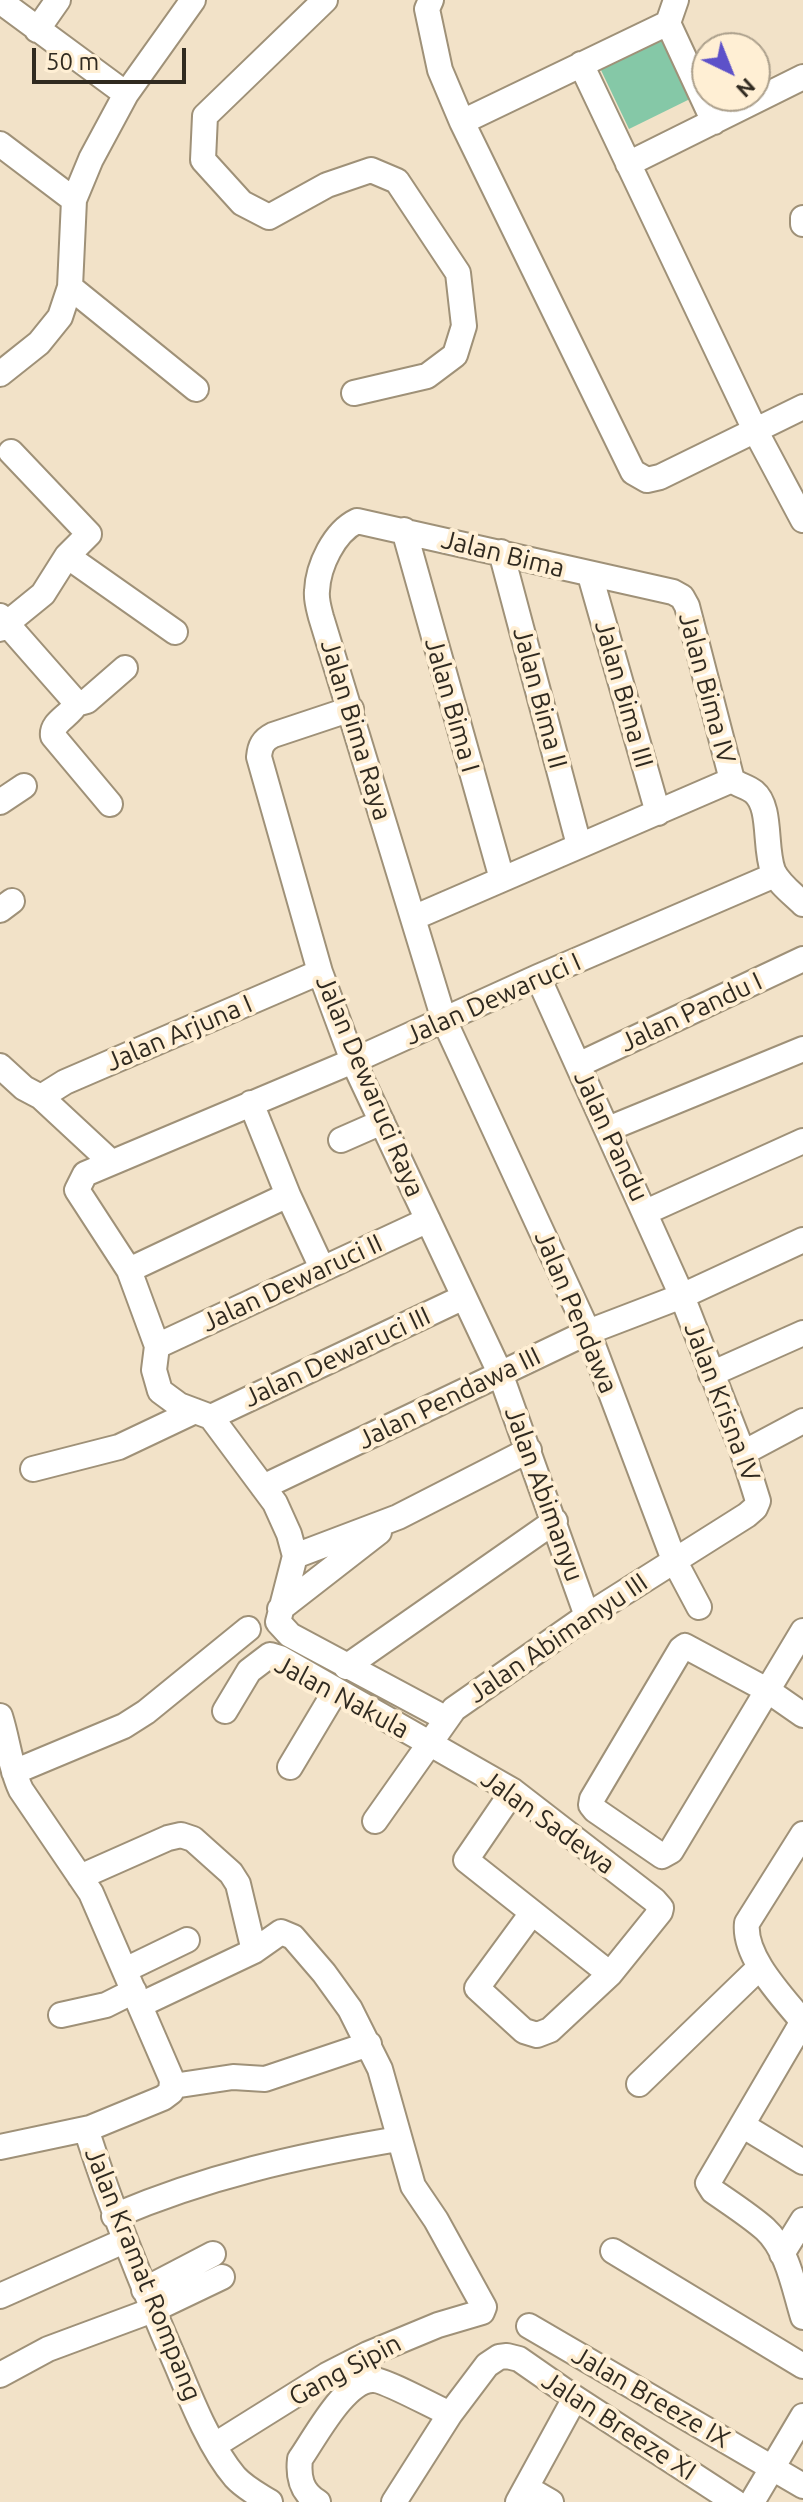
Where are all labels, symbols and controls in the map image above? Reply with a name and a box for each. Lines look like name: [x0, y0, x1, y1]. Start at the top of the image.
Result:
scale bar: [36, 32, 190, 82]
north arrow: [691, 32, 771, 112]
text: 50 m: [46, 48, 99, 75]
text: N: [732, 74, 761, 103]
street label: Jalan Bima: [438, 524, 568, 584]
street label: Jalan Bima IV: [672, 609, 742, 767]
street label: Jalan Bima III: [588, 617, 660, 771]
street label: Jalan Bima II: [506, 624, 574, 772]
street label: Jalan Bima I: [418, 634, 486, 776]
street label: Jalan Bima Raya: [314, 636, 398, 824]
street label: Jalan Dewaruci I: [400, 946, 586, 1052]
street label: Jalan Pandu I: [615, 965, 767, 1059]
street label: Jalan Dewaruci Raya: [309, 970, 431, 1202]
street label: Jalan Arjuna I: [101, 988, 257, 1078]
street label: Jalan Pandu: [567, 1066, 655, 1206]
street label: Jalan Pendawa: [528, 1226, 624, 1398]
street label: Jalan Dewaruci II: [197, 1227, 387, 1339]
street label: Jalan Dewaruci III: [239, 1300, 435, 1414]
street label: Jalan Krisna IV: [677, 1318, 767, 1486]
street label: Jalan Pendawa III: [353, 1340, 545, 1456]
street label: Jalan Abimanyu: [498, 1402, 590, 1586]
street label: Jalan Abimanyu III: [462, 1567, 654, 1709]
street label: Jalan Nakula: [270, 1649, 414, 1745]
street label: Jalan Sadewa: [475, 1763, 621, 1881]
street label: Jalan Kramat Rompang: [78, 2143, 208, 2405]
street label: Gang Sipin: [284, 2327, 406, 2413]
street label: Jalan Breeze IX: [567, 2339, 735, 2455]
street label: Jalan Breeze XI: [536, 2365, 702, 2487]

